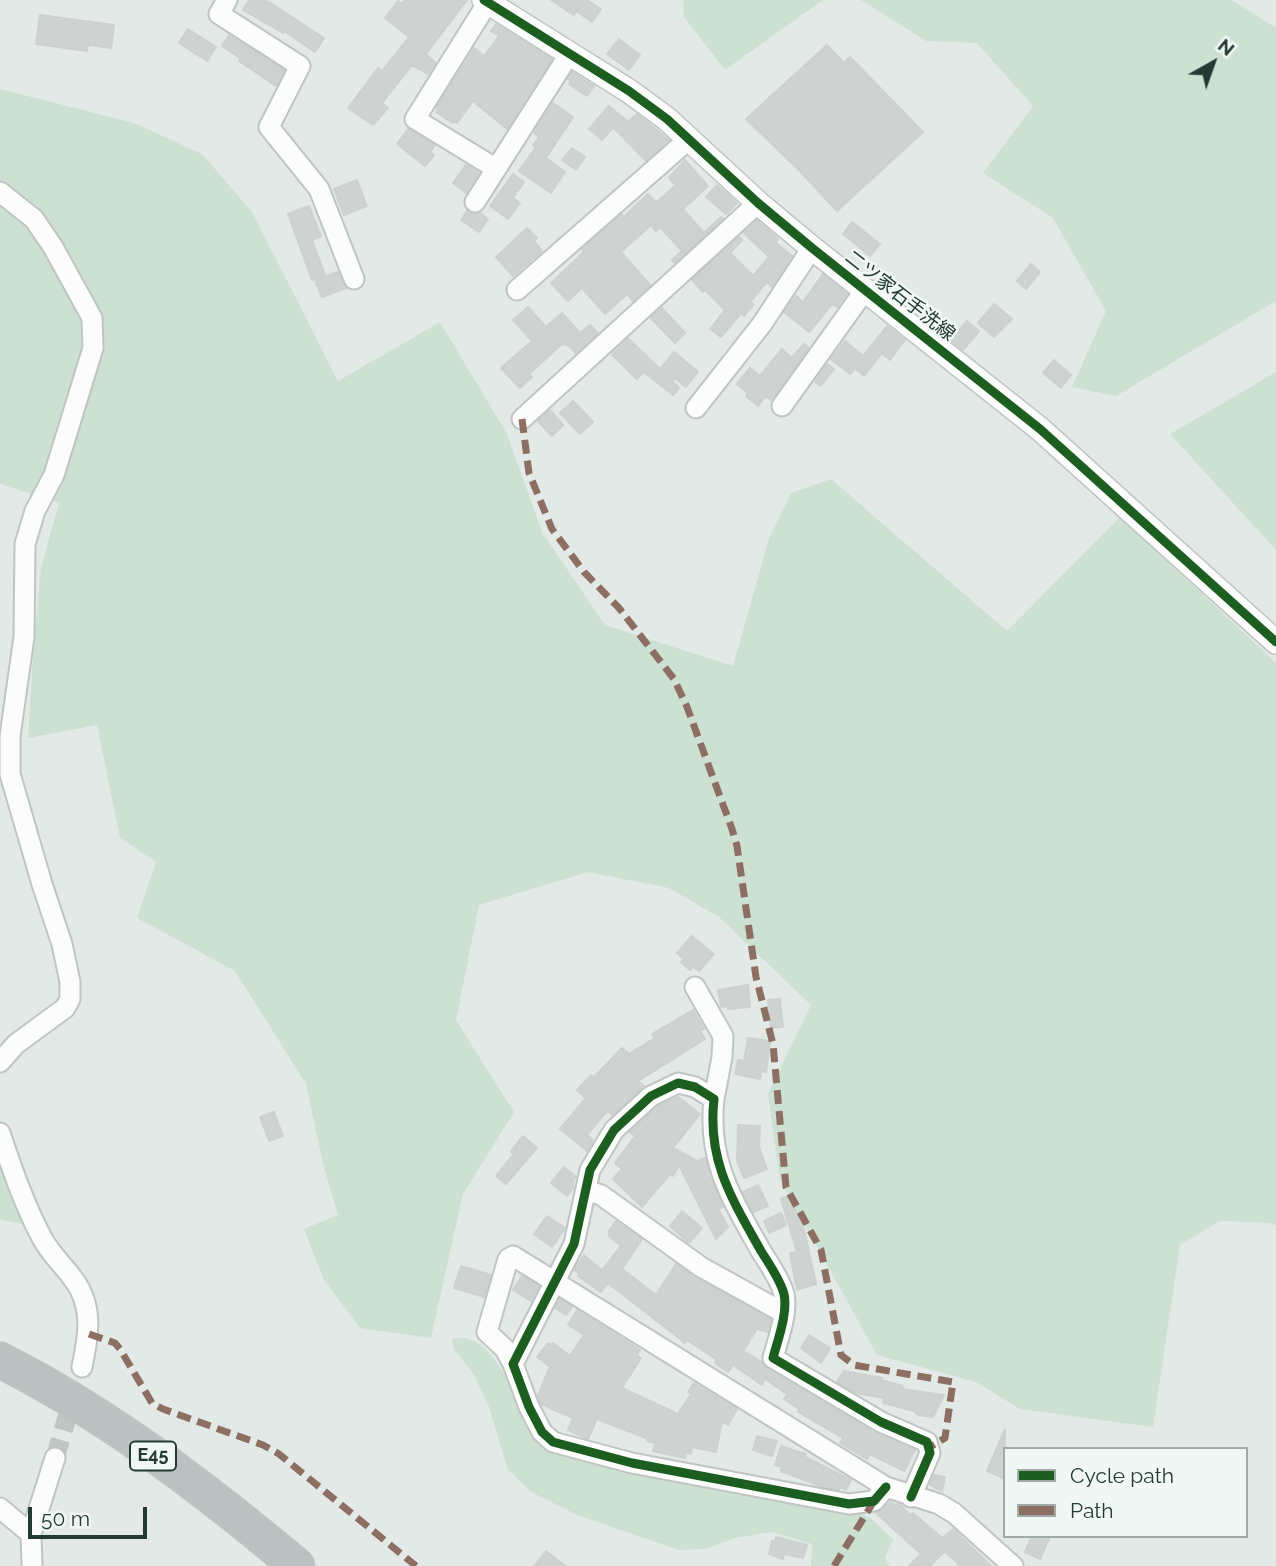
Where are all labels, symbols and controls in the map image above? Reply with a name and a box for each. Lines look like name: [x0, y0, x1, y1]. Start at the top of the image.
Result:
north arrow: [1178, 28, 1248, 98]
text: N: [1214, 34, 1239, 60]
street label: 二ツ家石手洗線: [841, 246, 959, 346]
road number: E45: [130, 1442, 176, 1470]
legend: [1003, 1447, 1248, 1538]
text: Cycle path: [1070, 1463, 1174, 1488]
scale bar: [32, 1492, 150, 1536]
text: Path: [1070, 1498, 1114, 1523]
text: 50 m: [41, 1506, 90, 1531]

